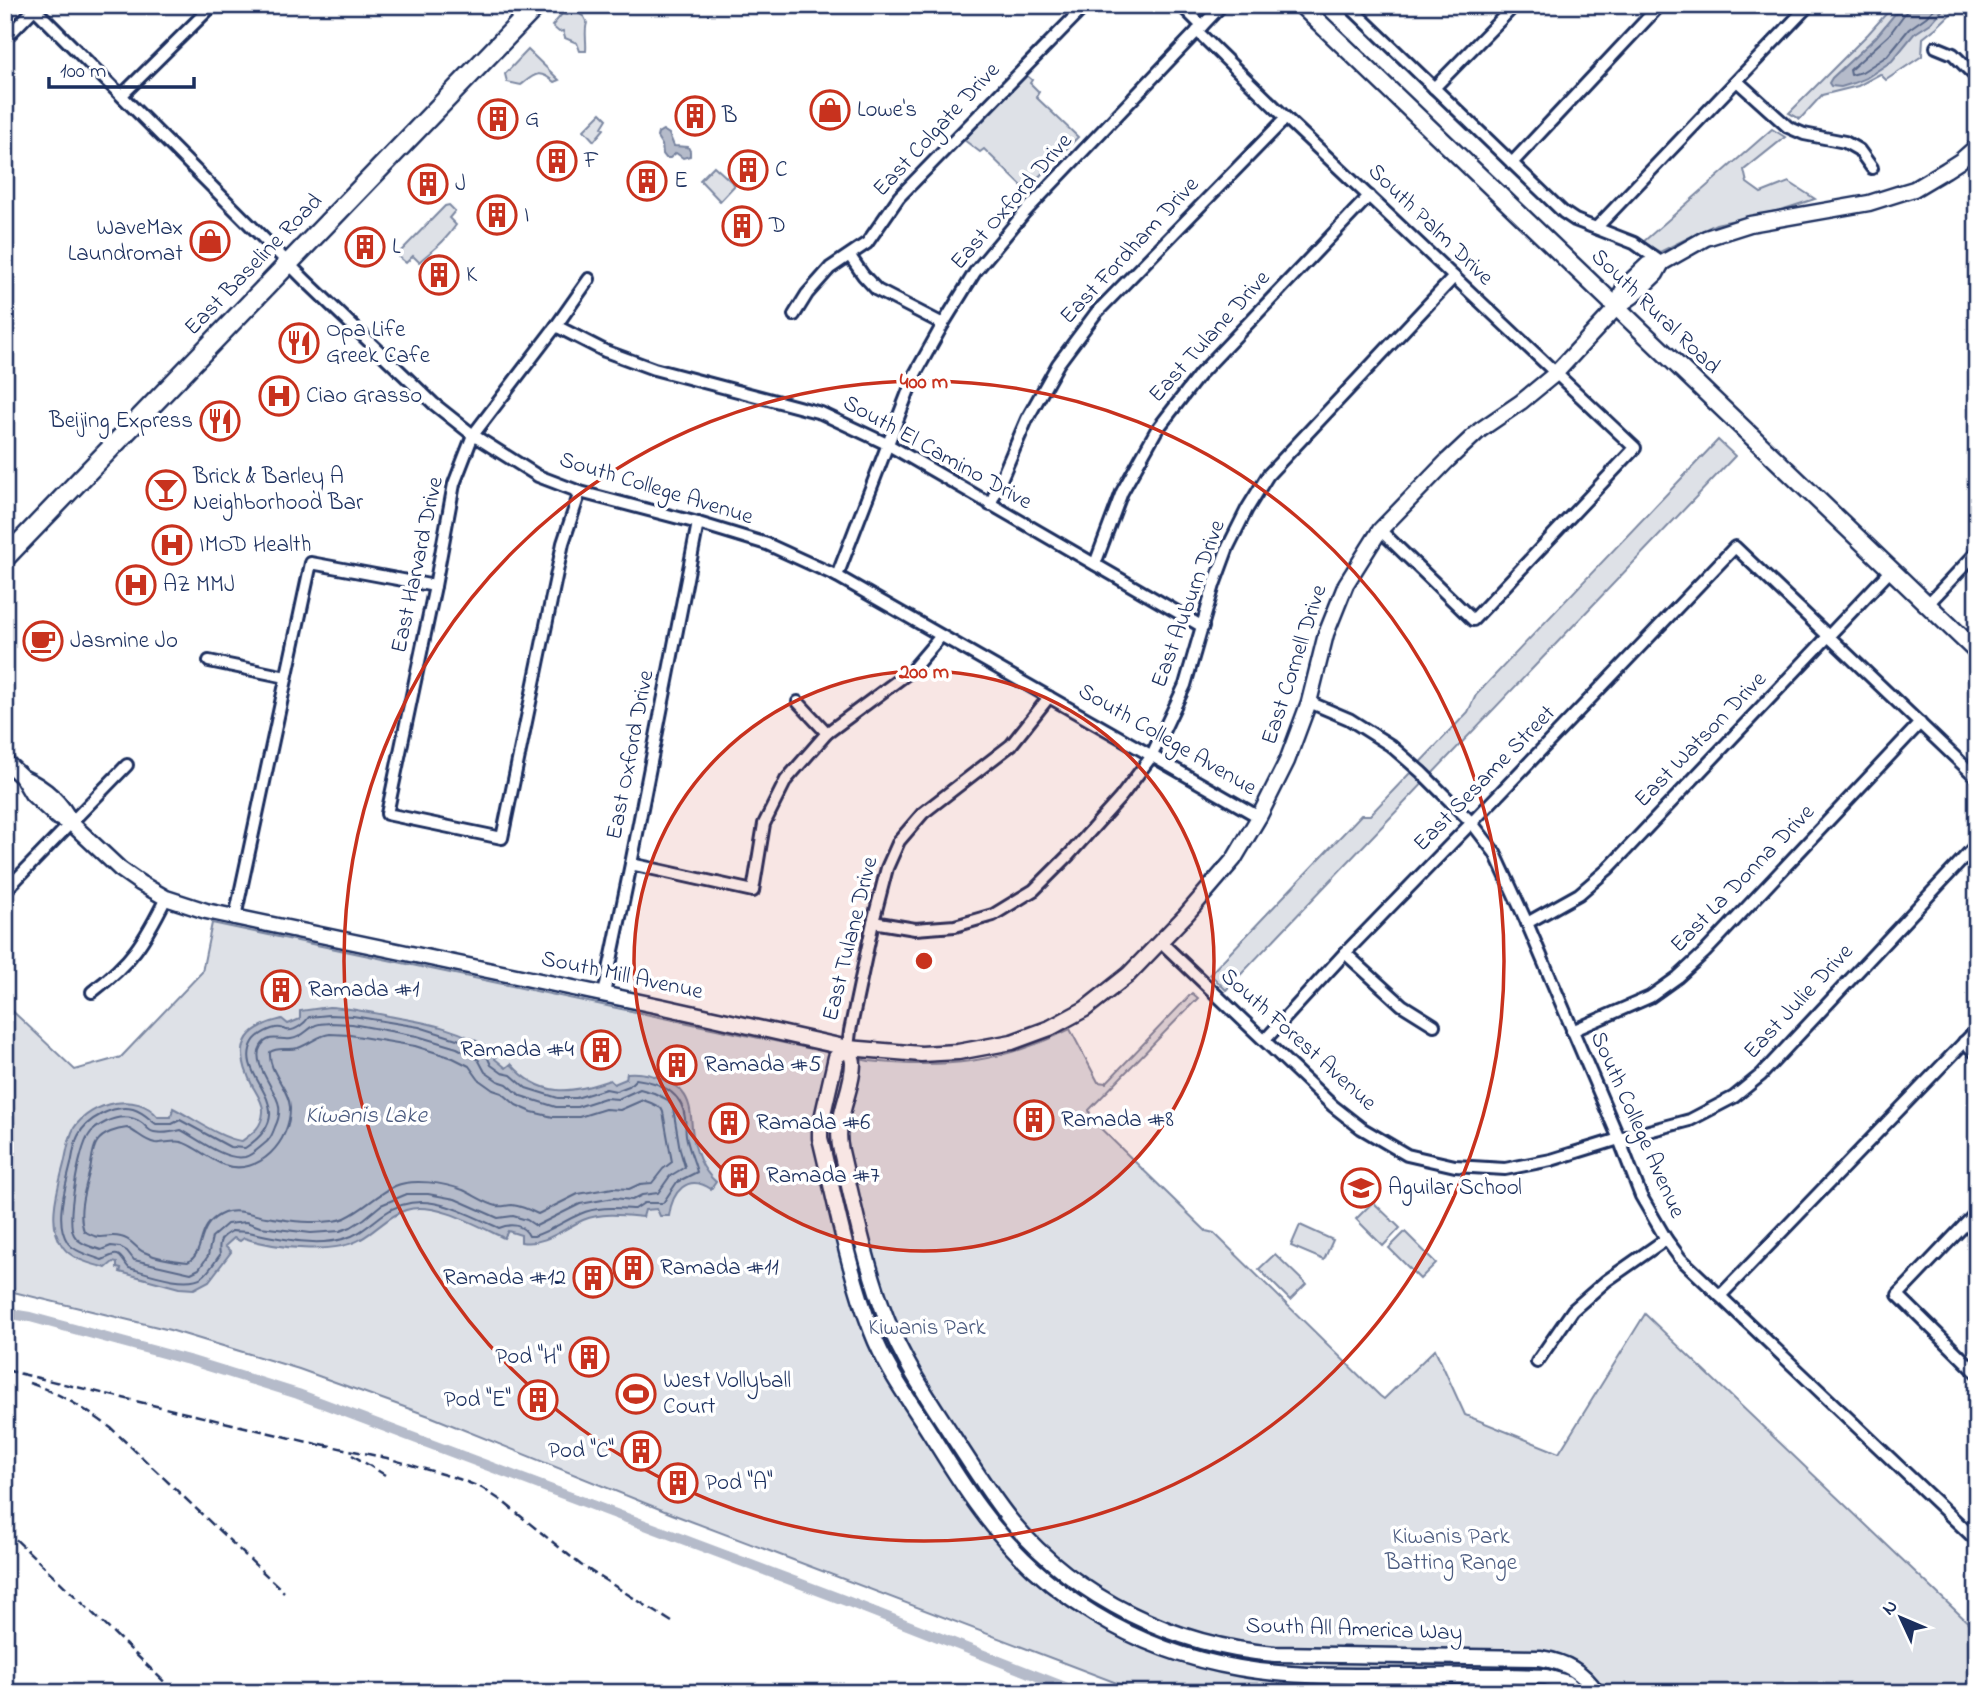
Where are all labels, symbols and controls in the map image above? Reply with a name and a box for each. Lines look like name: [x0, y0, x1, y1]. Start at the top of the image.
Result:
scale bar: [49, 46, 194, 90]
street label: East Colgate Drive: [866, 55, 1010, 206]
text: 100 m: [60, 57, 106, 87]
shop icon: Lowe's: [809, 89, 851, 131]
place label: Lowe's: [857, 94, 917, 127]
building icon: B: [674, 95, 716, 137]
building icon: G: [477, 98, 519, 140]
place label: B: [721, 100, 737, 133]
place label: G: [525, 103, 539, 136]
street label: East Oxford Drive: [943, 126, 1081, 278]
building icon: F: [536, 140, 578, 182]
place label: F: [583, 145, 599, 178]
building icon: C: [727, 149, 769, 191]
place label: C: [775, 154, 788, 187]
street label: South Palm Drive: [1360, 156, 1501, 294]
building icon: E: [626, 160, 668, 202]
building icon: J: [407, 163, 449, 205]
place label: E: [674, 165, 688, 198]
place label: J: [455, 168, 466, 201]
street label: East Fordham Drive: [1053, 169, 1208, 332]
street label: East Baseline Road: [177, 186, 331, 344]
building icon: I: [476, 194, 518, 236]
place label: I: [524, 199, 529, 232]
building icon: D: [721, 205, 763, 247]
place label: D: [768, 210, 786, 243]
place label: WaveMax Laundromat: [68, 212, 183, 271]
shop icon: WaveMax Laundromat: [189, 220, 231, 262]
building icon: L: [344, 226, 386, 268]
place label: L: [392, 231, 401, 264]
street label: South Rural Road: [1583, 241, 1727, 383]
building icon: K: [418, 254, 460, 296]
place label: K: [466, 259, 478, 292]
street label: East Tulane Drive: [1141, 263, 1279, 411]
place label: Opa Life Greek Cafe: [326, 314, 431, 373]
restaurant icon: Opa Life Greek Cafe: [278, 322, 320, 364]
text: 400 m: [900, 368, 948, 398]
hospital icon: Ciao Grasso: [258, 375, 300, 417]
place label: Ciao Grasso: [306, 380, 422, 413]
street label: South El Camino Drive: [836, 387, 1038, 519]
restaurant icon: Beijing Express: [199, 400, 241, 442]
place label: Beijing Express: [48, 405, 193, 439]
street label: South College Avenue: [555, 444, 758, 535]
place label: Brick & Barley A Neighborhood Bar: [192, 461, 364, 521]
bar icon: Brick & Barley A Neighborhood Bar: [145, 469, 187, 511]
street label: East Harvard Drive: [383, 473, 453, 656]
street label: East Auburn Drive: [1143, 515, 1235, 692]
hospital icon: IMOD Health: [151, 524, 193, 566]
place label: IMOD Health: [199, 529, 312, 562]
hospital icon: AZ MMJ: [115, 564, 157, 606]
place label: AZ MMJ: [163, 569, 235, 602]
street label: East Cornell Drive: [1254, 580, 1337, 749]
cafe icon: Jasmine Jo: [22, 620, 64, 662]
place label: Jasmine Jo: [70, 625, 178, 658]
text: 200 m: [898, 658, 949, 688]
street label: East Watson Drive: [1627, 664, 1775, 816]
street label: East Oxford Drive: [598, 667, 664, 843]
street label: South College Avenue: [1071, 675, 1263, 806]
street label: East Sesame Street: [1406, 698, 1564, 860]
street label: East La Donna Drive: [1663, 797, 1823, 961]
street label: East Tulane Drive: [815, 853, 888, 1025]
street label: East Julie Drive: [1736, 936, 1862, 1067]
street label: South Mill Avenue: [538, 943, 707, 1009]
centre of rings: [912, 949, 936, 973]
street label: South Forest Avenue: [1212, 961, 1384, 1120]
building icon: Ramada #1: [260, 969, 302, 1011]
place label: Ramada #1: [308, 974, 420, 1007]
street label: South College Avenue: [1580, 1026, 1693, 1225]
building icon: Ramada #4: [580, 1029, 622, 1071]
place label: Ramada #4: [460, 1034, 575, 1067]
building icon: Ramada #5: [656, 1044, 698, 1086]
place label: Ramada #5: [704, 1049, 821, 1082]
water label: Kiwanis Lake: [305, 1099, 428, 1134]
building icon: Ramada #8: [1013, 1099, 1055, 1141]
building icon: Ramada #6: [708, 1102, 750, 1144]
place label: Ramada #8: [1061, 1104, 1174, 1137]
place label: Ramada #6: [756, 1107, 870, 1140]
building icon: Ramada #7: [718, 1155, 760, 1197]
place label: Ramada #7: [766, 1160, 880, 1193]
school or university icon: Aguilar School: [1340, 1167, 1382, 1209]
place label: Aguilar School: [1388, 1172, 1522, 1206]
building icon: Ramada #11: [612, 1247, 654, 1289]
place label: Ramada #11: [660, 1252, 779, 1285]
building icon: Ramada #12: [572, 1257, 614, 1299]
place label: Ramada #12: [443, 1262, 566, 1295]
park label: Kiwanis Park: [868, 1312, 987, 1345]
building icon: Pod "H": [568, 1336, 610, 1378]
place label: Pod "H": [495, 1341, 562, 1374]
place label: West Vollyball Court: [663, 1365, 791, 1424]
sports icon: West Vollyball Court: [615, 1373, 657, 1415]
building icon: Pod "E": [517, 1379, 559, 1421]
place label: Pod "E": [444, 1384, 511, 1417]
building icon: Pod "C": [620, 1430, 662, 1472]
place label: Pod "C": [548, 1435, 614, 1468]
building icon: Pod "A": [657, 1462, 699, 1504]
place label: Pod "A": [705, 1467, 773, 1500]
park label: Kiwanis Park Batting Range: [1384, 1521, 1518, 1581]
north arrow: [1867, 1582, 1937, 1652]
text: N: [1876, 1594, 1905, 1622]
street label: South All America Way: [1245, 1610, 1463, 1652]

